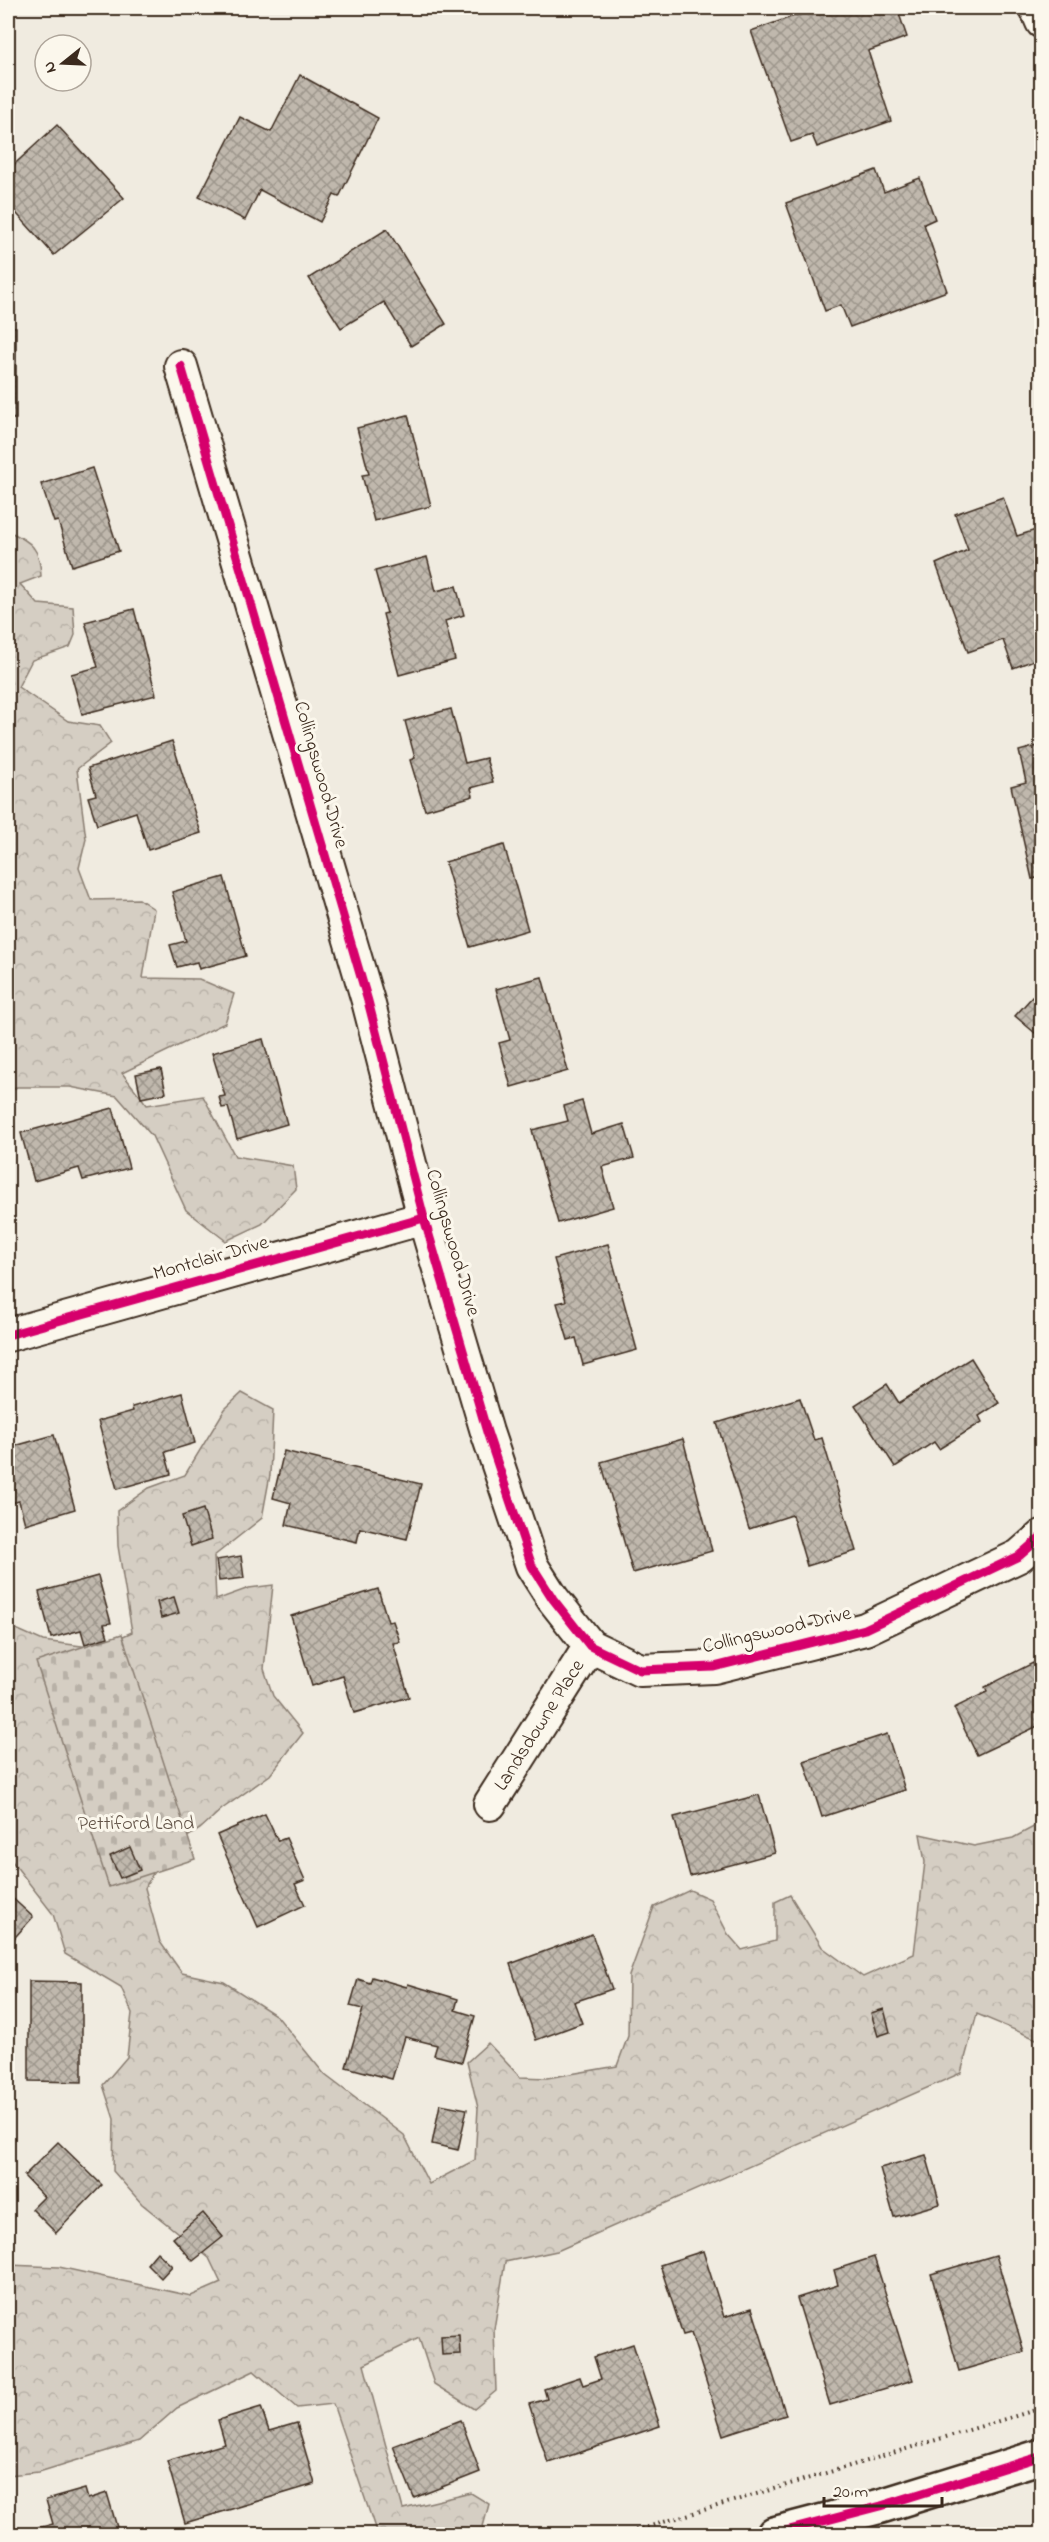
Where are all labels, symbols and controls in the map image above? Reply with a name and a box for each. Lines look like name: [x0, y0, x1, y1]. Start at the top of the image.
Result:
north arrow: [33, 33, 93, 93]
text: N: [37, 58, 64, 76]
street label: Collingswood Drive: [284, 698, 355, 852]
street label: Collingswood Drive: [416, 1166, 487, 1320]
street label: Montclair Drive: [150, 1229, 272, 1289]
street label: Collingswood Drive: [700, 1600, 855, 1663]
street label: Landsdowne Place: [487, 1654, 592, 1797]
park label: Pettiford Land: [78, 1810, 194, 1839]
scale bar: [824, 2470, 942, 2508]
text: 20 m: [833, 2480, 868, 2506]

